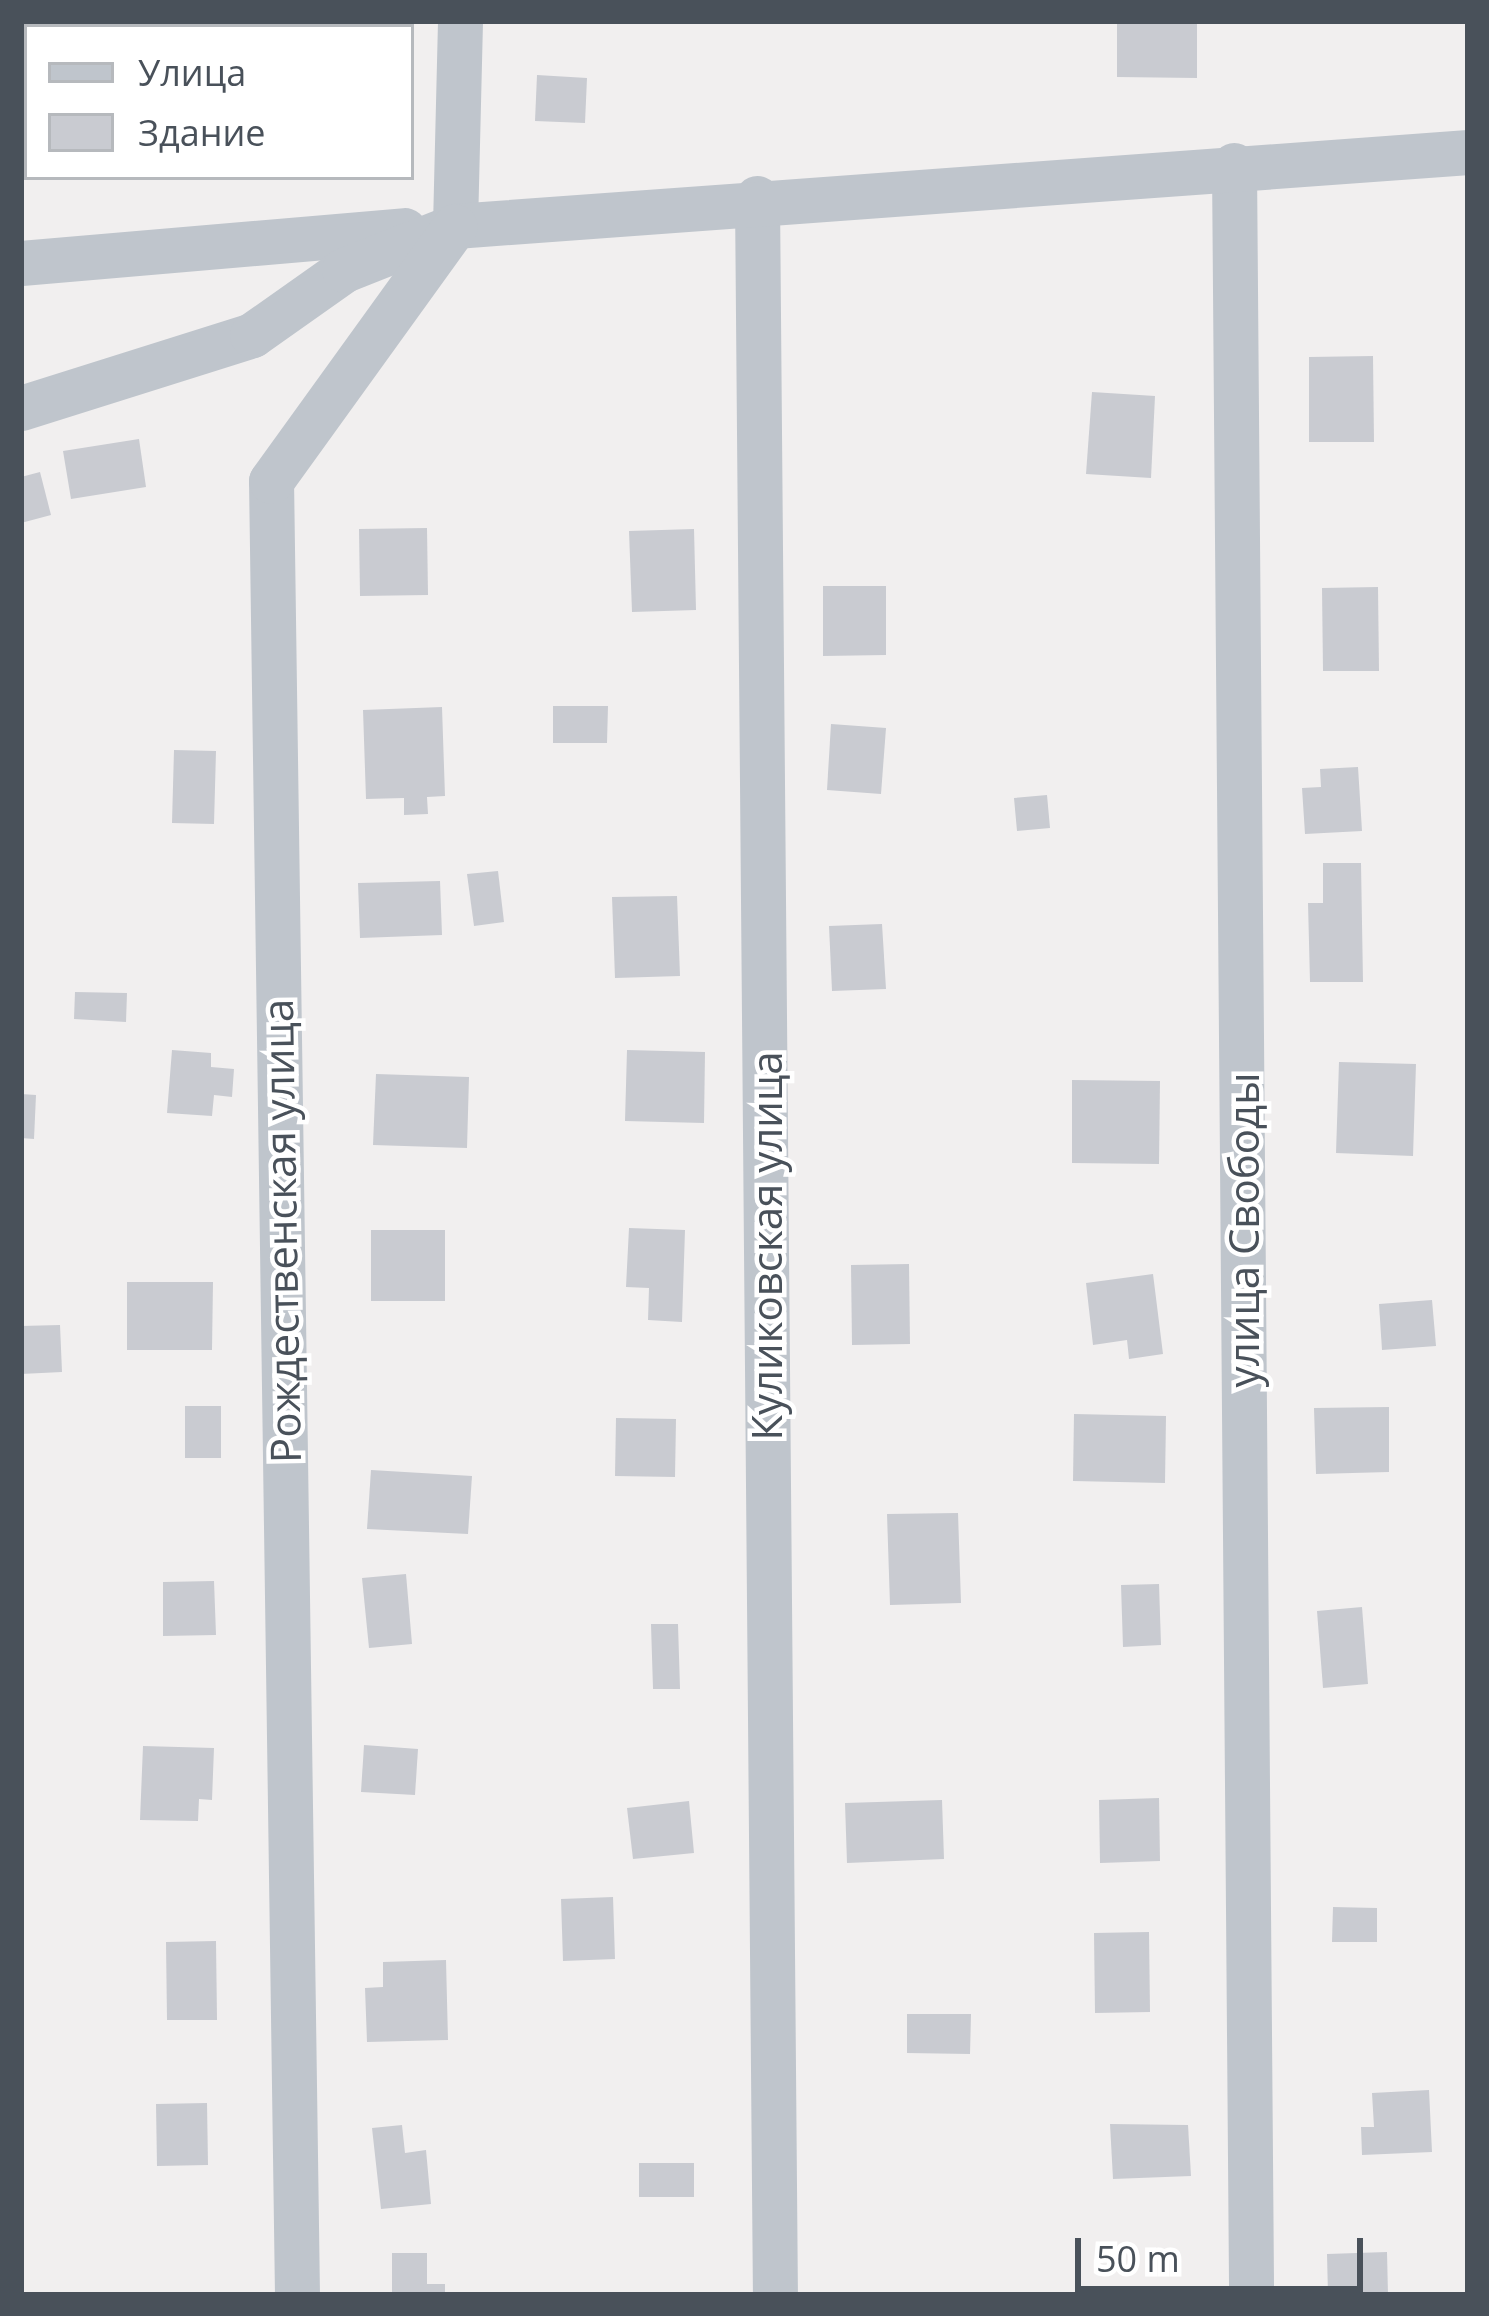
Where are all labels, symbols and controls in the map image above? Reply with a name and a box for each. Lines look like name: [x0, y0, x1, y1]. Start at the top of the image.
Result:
legend: [24, 24, 414, 180]
text: Улица: [138, 48, 246, 97]
text: Здание: [138, 108, 266, 157]
street label: Рождественская улица: [252, 999, 310, 1463]
street label: Куликовская улица: [741, 1051, 791, 1441]
street label: улица Свободы: [1218, 1073, 1268, 1387]
scale bar: [1081, 2214, 1369, 2288]
text: 50 m: [1096, 2234, 1180, 2283]

